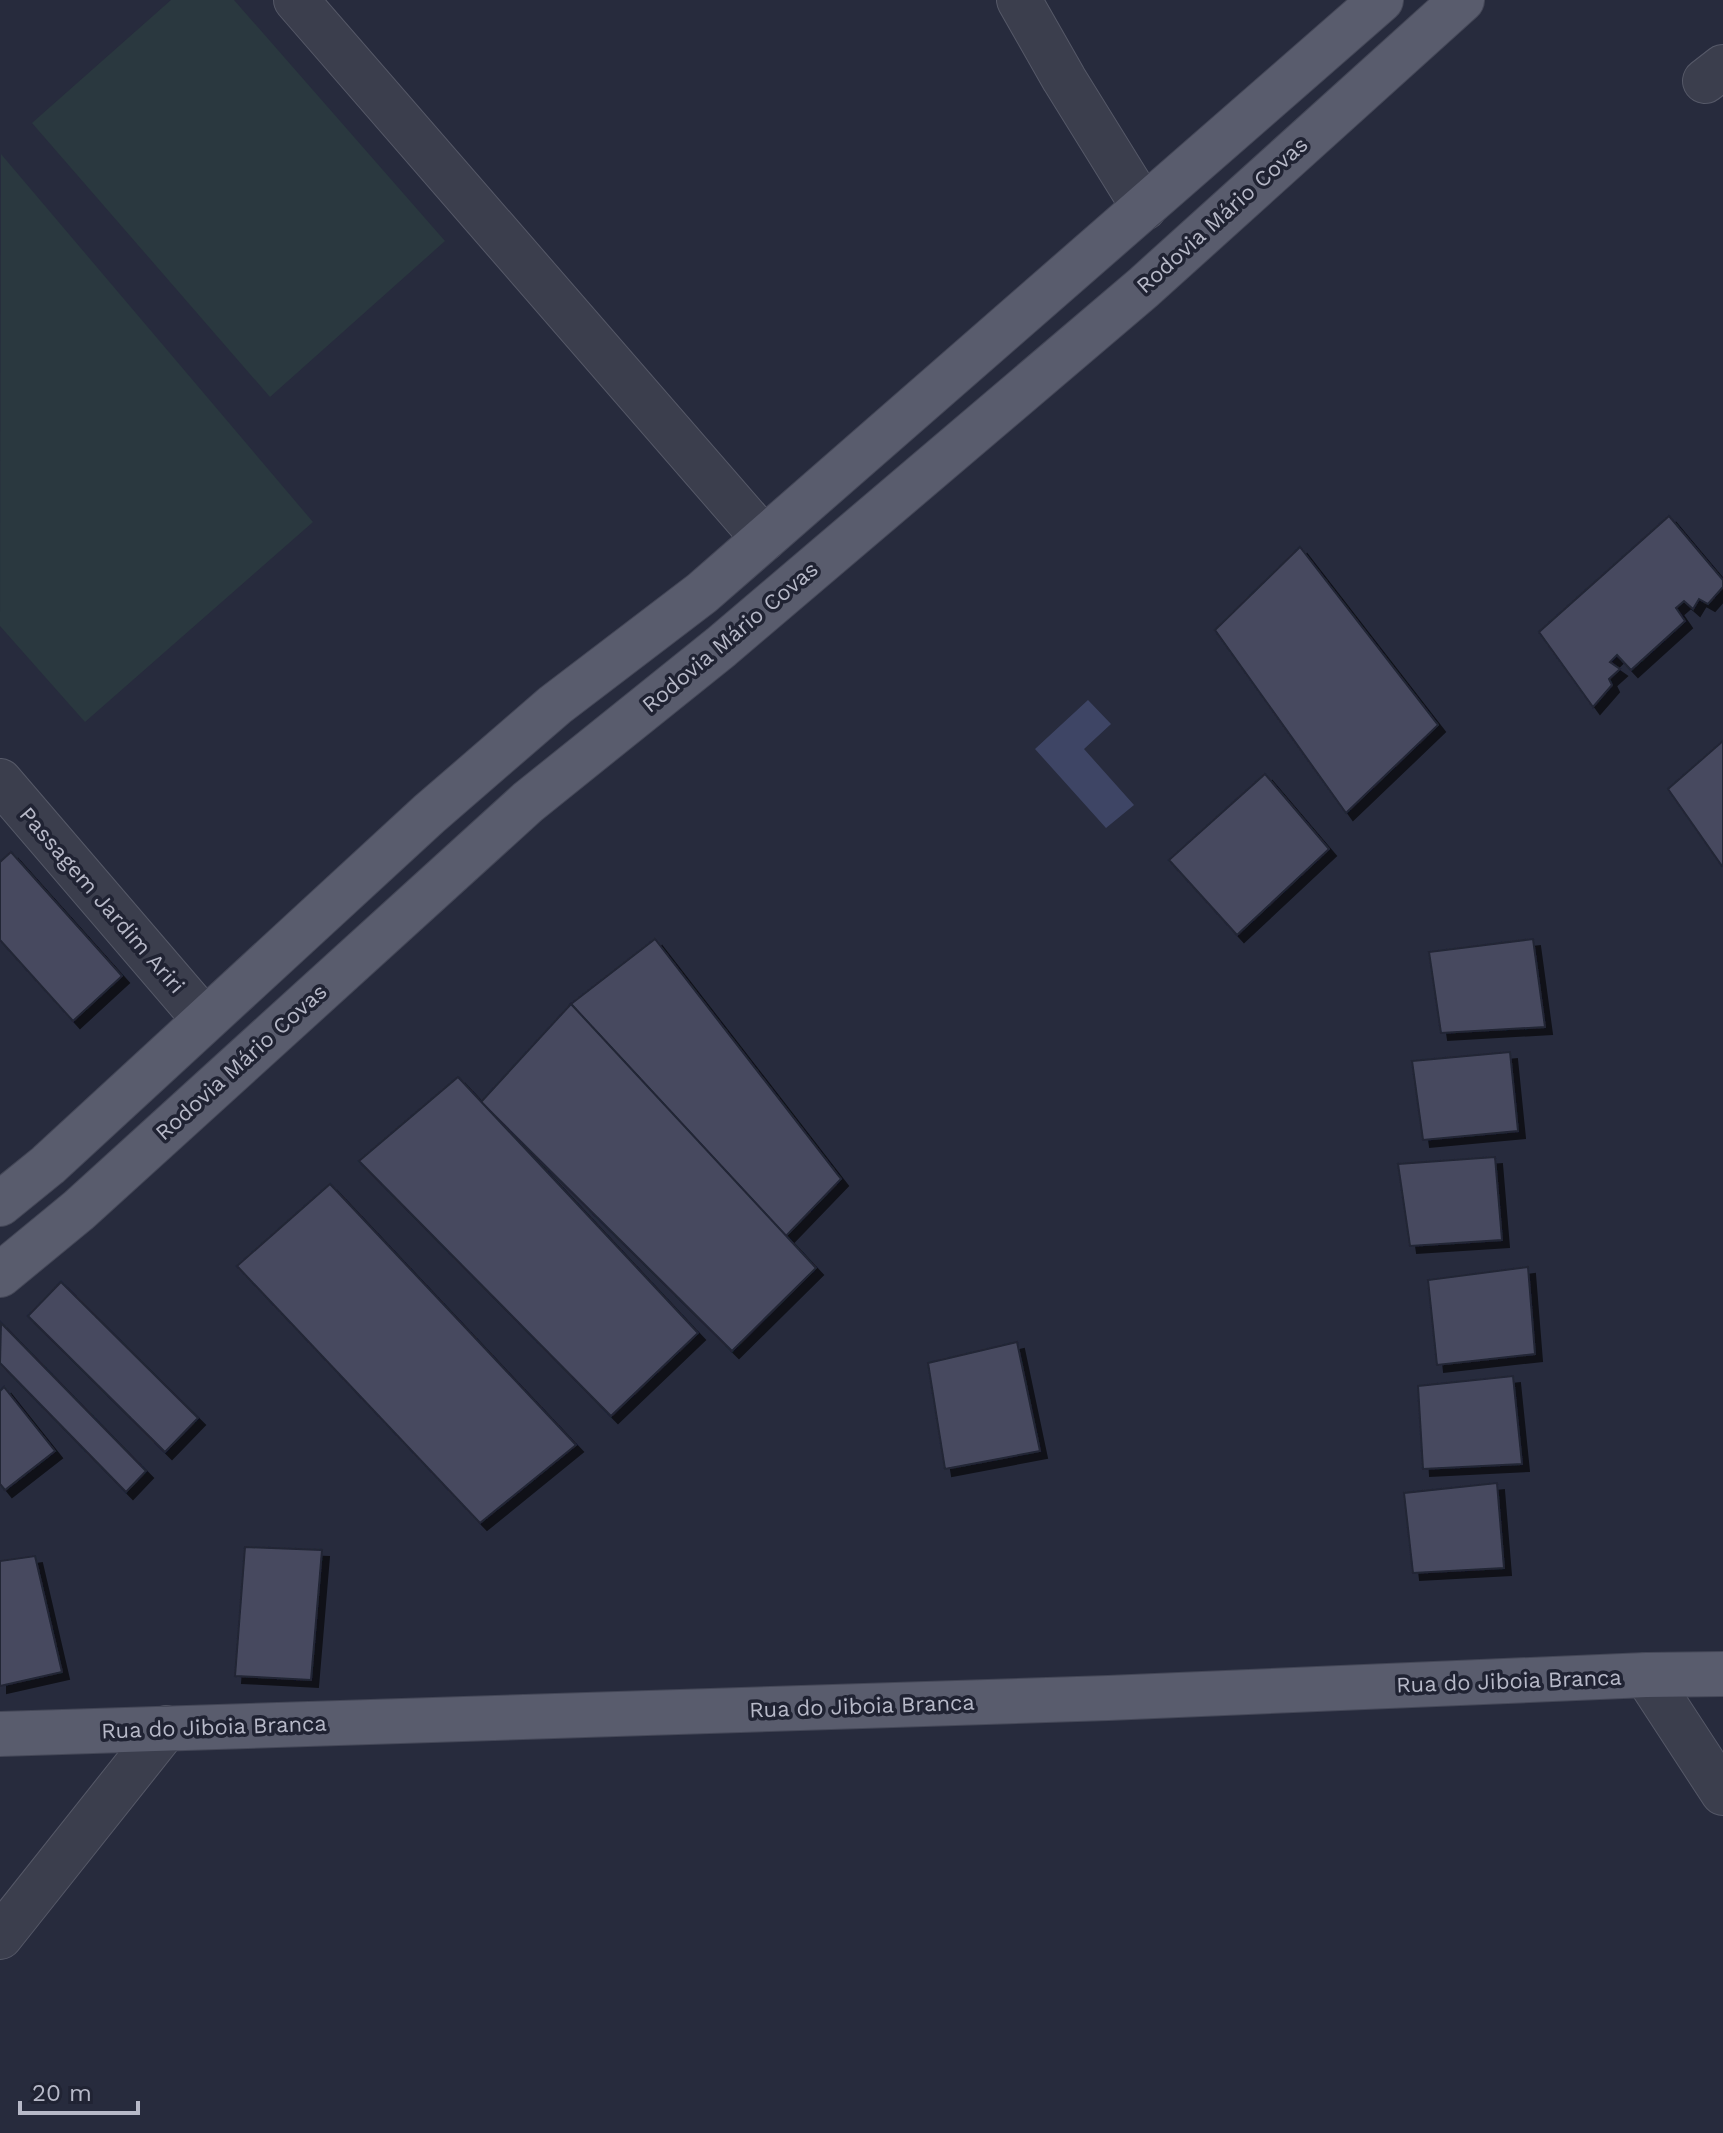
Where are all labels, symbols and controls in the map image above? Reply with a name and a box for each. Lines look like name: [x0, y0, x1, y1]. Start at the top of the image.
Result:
street label: Rodovia Mário Covas: [1131, 132, 1313, 298]
street label: Rodovia Mário Covas: [637, 556, 823, 718]
street label: Passagem Jardim Ariri: [14, 802, 190, 998]
street label: Rodovia Mário Covas: [150, 979, 332, 1145]
street label: Rua do Jiboia Branca: [1396, 1665, 1622, 1697]
street label: Rua do Jiboia Branca: [749, 1690, 975, 1722]
street label: Rua do Jiboia Branca: [101, 1711, 327, 1743]
scale bar: [20, 2065, 138, 2115]
text: 20 m: [32, 2079, 92, 2107]

